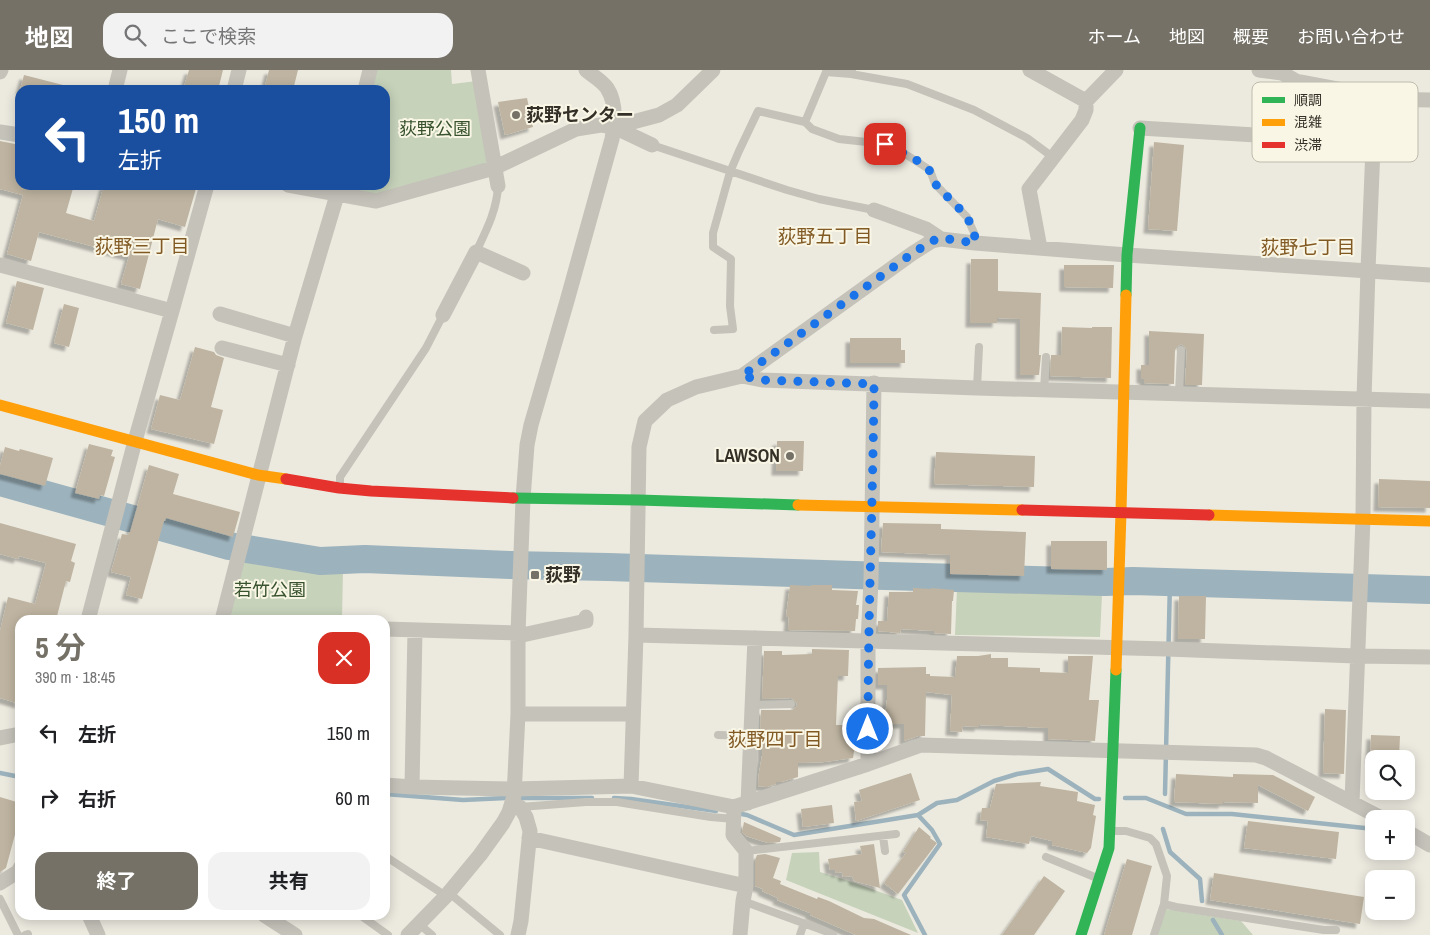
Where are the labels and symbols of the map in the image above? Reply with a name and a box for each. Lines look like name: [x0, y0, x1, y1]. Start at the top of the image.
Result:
legend: [1252, 82, 1418, 162]
text: 順調: [1294, 91, 1322, 109]
place label: 荻野センター: [526, 102, 634, 127]
marker: 荻野センター: [510, 109, 522, 121]
text: 混雑: [1294, 113, 1322, 131]
park label: 荻野公園: [399, 116, 471, 141]
pin: [864, 123, 906, 165]
text: 渋滞: [1294, 136, 1322, 154]
district label: 荻野五丁目: [777, 223, 873, 249]
district label: 荻野三丁目: [94, 233, 190, 259]
district label: 荻野七丁目: [1260, 234, 1356, 260]
place label: LAWSON: [715, 443, 780, 468]
marker: LAWSON: [784, 450, 796, 462]
place label: 荻野: [545, 562, 581, 587]
marker: 荻野: [529, 569, 541, 581]
park label: 若竹公園: [234, 577, 306, 602]
position arrow: [841, 702, 893, 754]
district label: 荻野四丁目: [727, 726, 823, 752]

